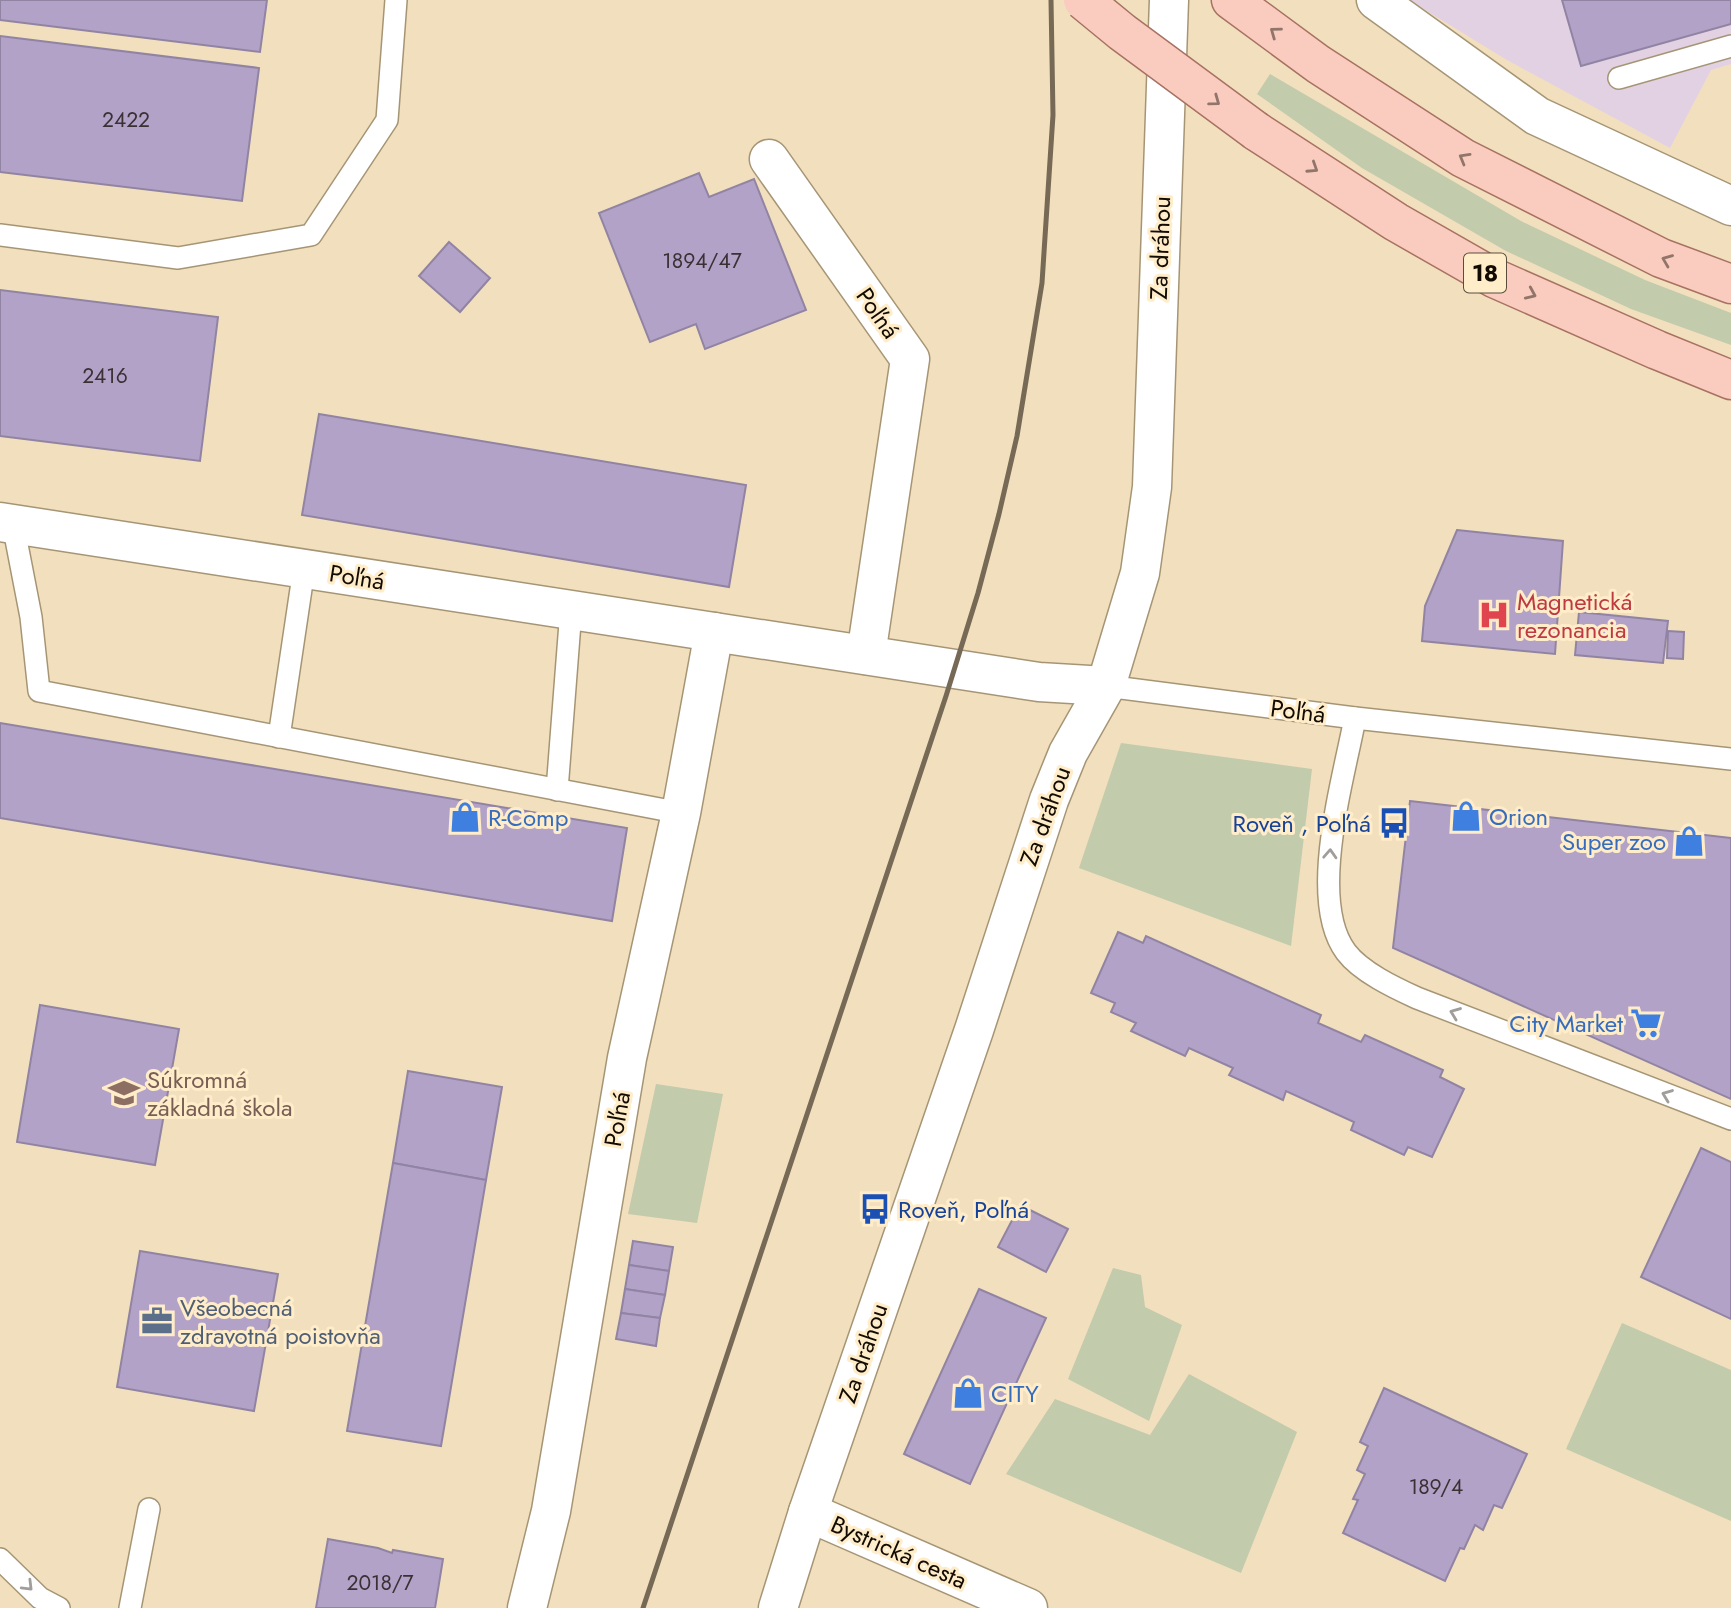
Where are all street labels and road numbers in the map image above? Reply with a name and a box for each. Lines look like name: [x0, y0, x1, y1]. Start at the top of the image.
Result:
street label: Za dráhou: [1141, 196, 1179, 300]
road number: 18: [1464, 254, 1506, 292]
street label: Poľná: [848, 280, 908, 346]
street label: Poľná: [327, 555, 387, 599]
street label: Poľná: [1268, 690, 1328, 732]
street label: Za dráhou: [1011, 761, 1079, 871]
street label: Poľná: [595, 1089, 639, 1149]
street label: Za dráhou: [830, 1298, 896, 1408]
street label: Bystrická cesta: [825, 1506, 973, 1598]

